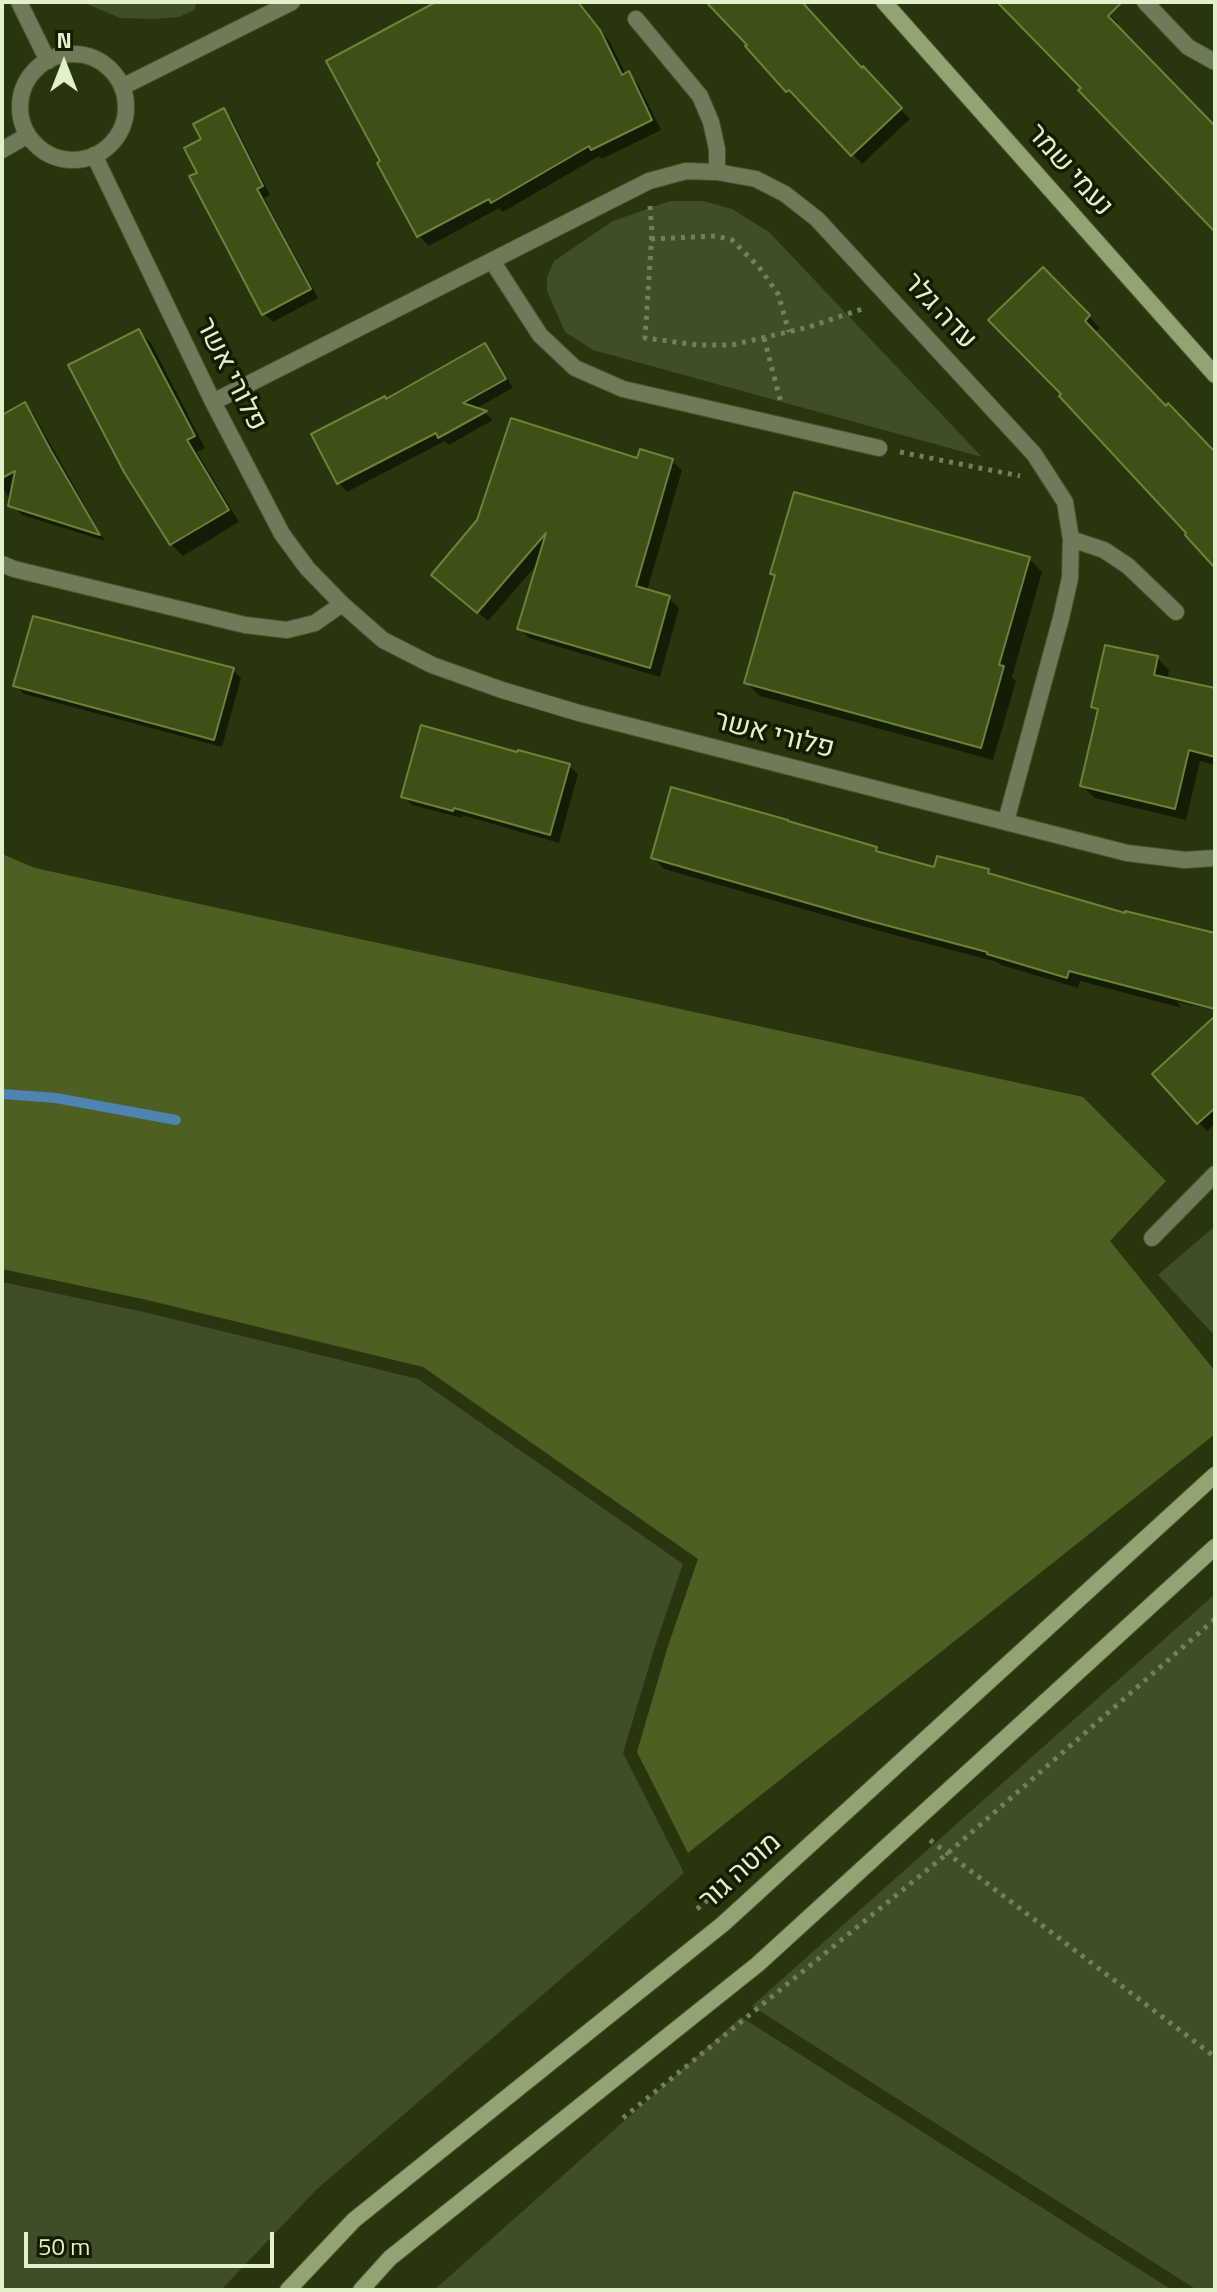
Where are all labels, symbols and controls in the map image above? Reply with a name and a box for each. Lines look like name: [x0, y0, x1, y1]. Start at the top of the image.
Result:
text: N: [56, 23, 72, 57]
north arrow: [24, 24, 104, 104]
street label: נעמי שמר: [1019, 118, 1119, 224]
street label: עדה גלר: [895, 267, 983, 357]
street label: פלורי אשר: [187, 313, 273, 437]
street label: פלורי אשר: [711, 705, 837, 767]
street label: מוטה גור: [693, 1826, 789, 1918]
scale bar: [28, 2216, 278, 2266]
text: 50 m: [38, 2228, 90, 2264]

